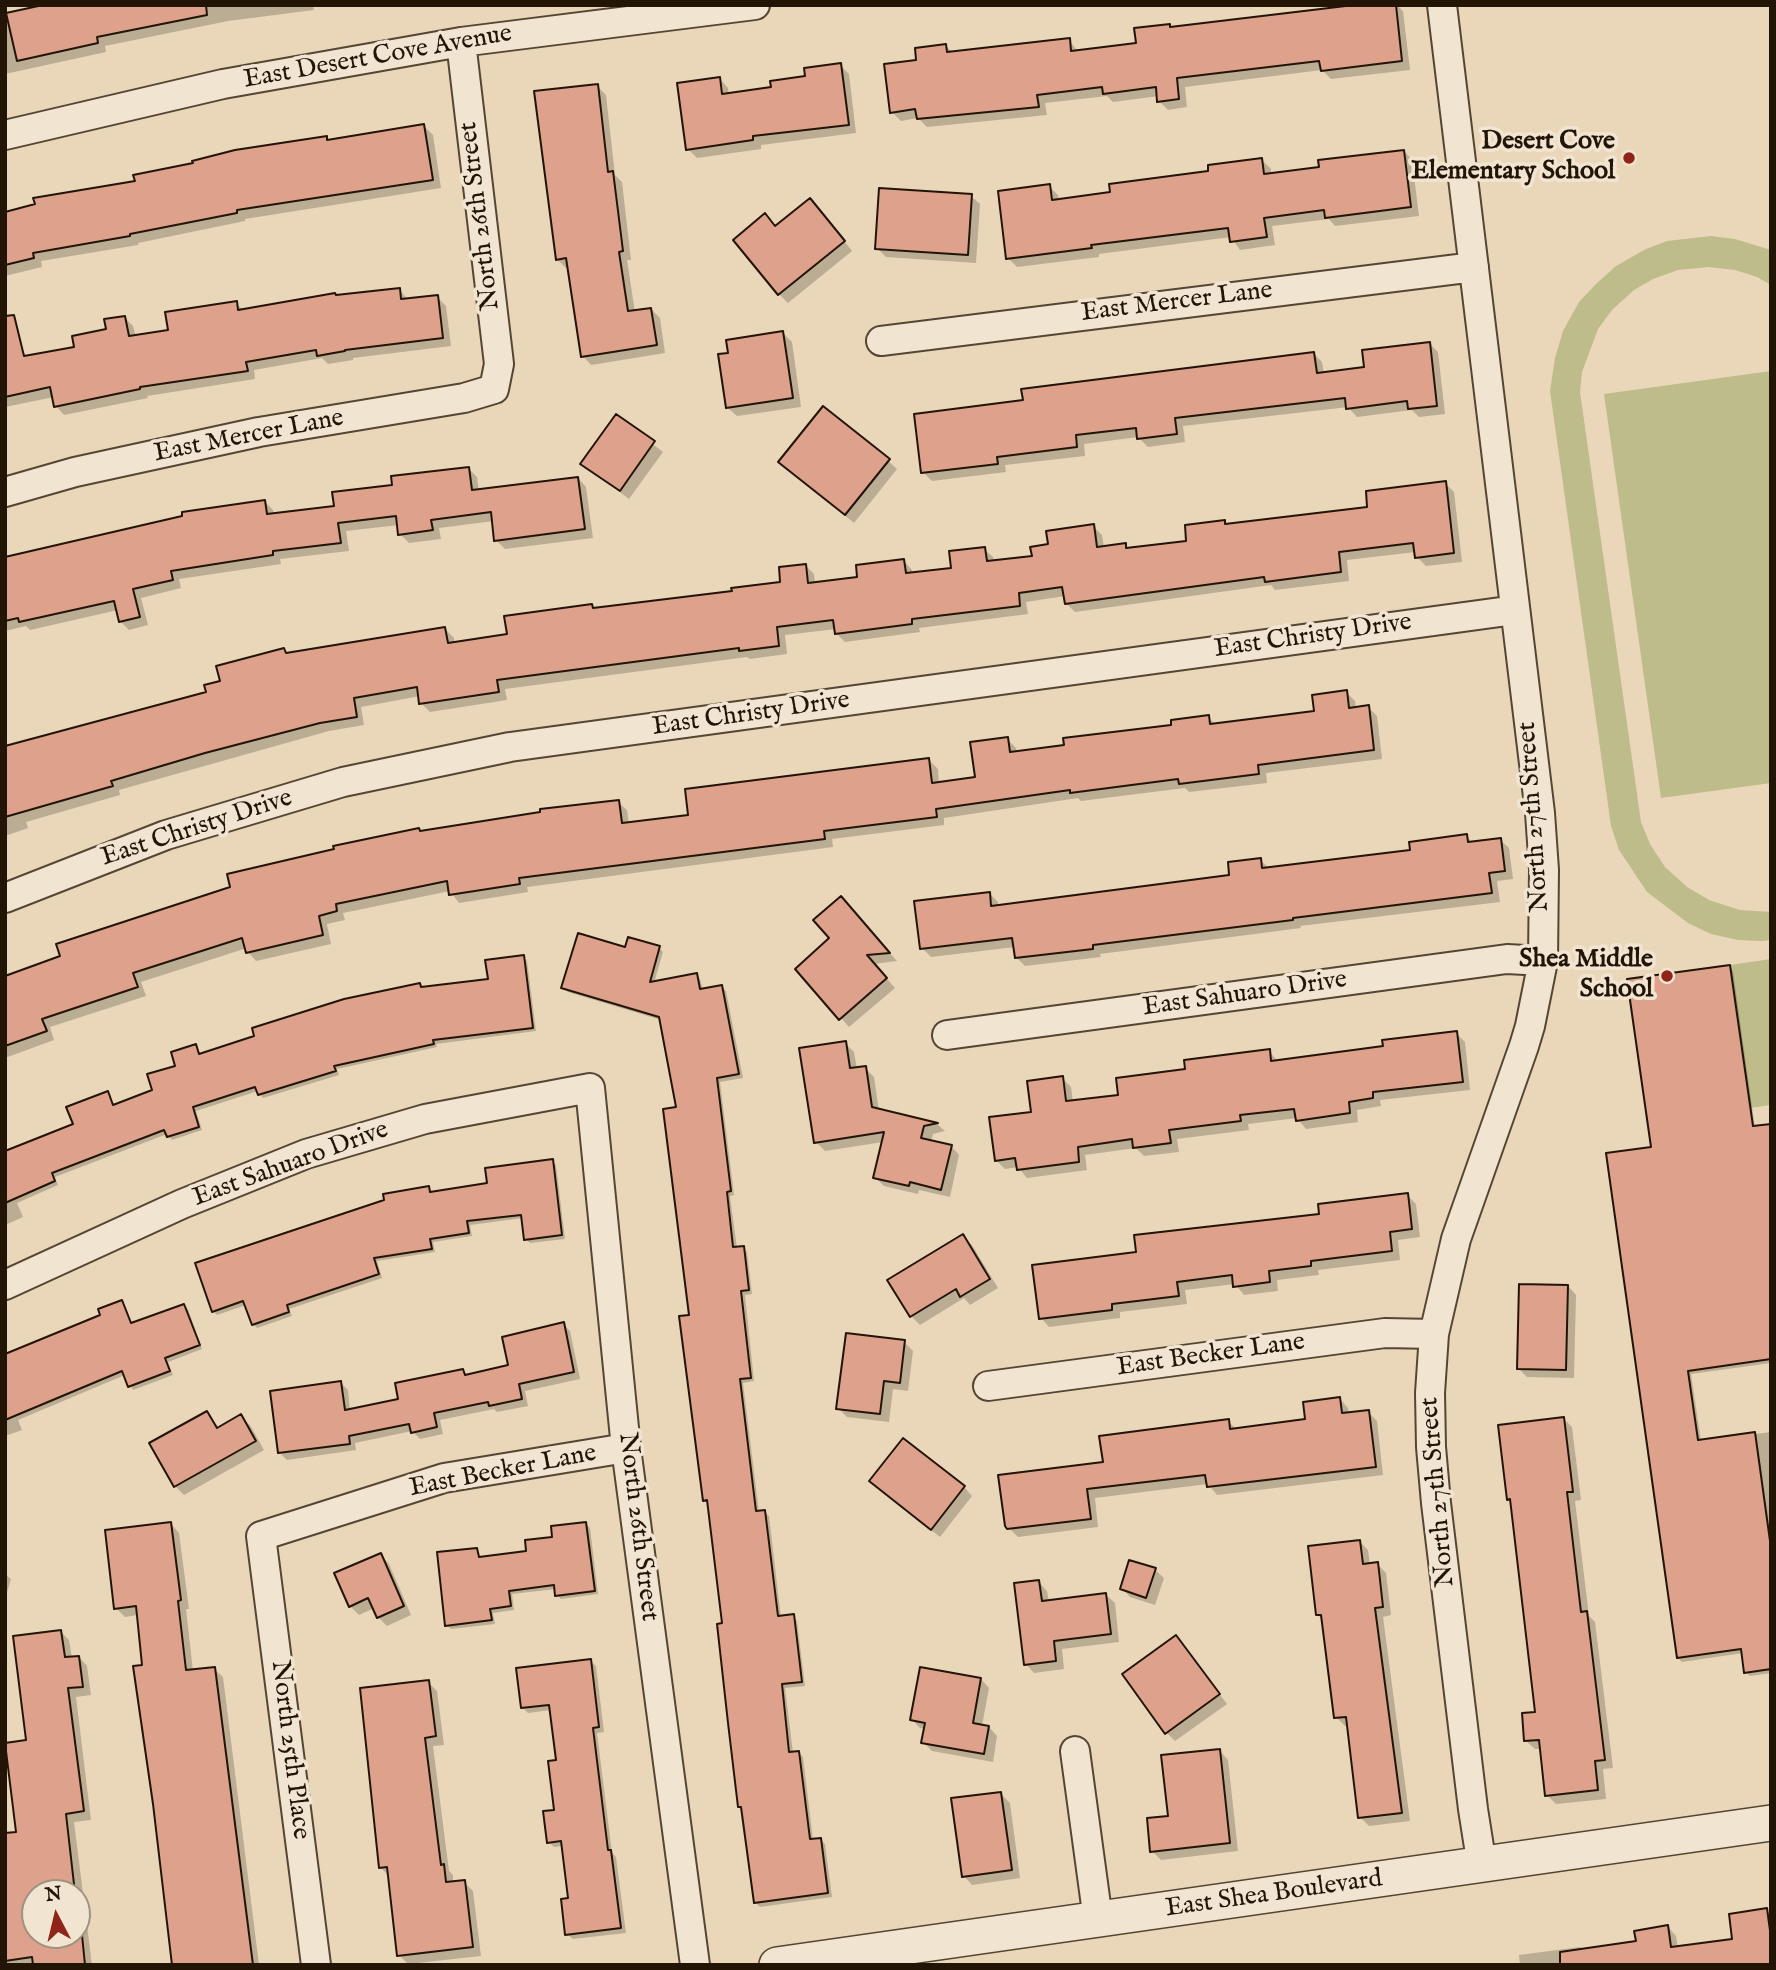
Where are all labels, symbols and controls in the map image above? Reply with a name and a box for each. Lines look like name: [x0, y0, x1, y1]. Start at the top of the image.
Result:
street label: East Desert Cove Avenue: [241, 19, 515, 97]
street label: North 26th Street: [454, 120, 508, 312]
place label: Desert Cove Elementary School: [1411, 127, 1615, 188]
marker: Desert Cove Elementary School: [1621, 150, 1637, 166]
street label: East Mercer Lane: [1080, 276, 1274, 330]
street label: East Mercer Lane: [152, 403, 346, 471]
street label: East Christy Drive: [1212, 608, 1414, 666]
street label: East Christy Drive: [650, 686, 852, 744]
street label: North 27th Street: [1513, 721, 1557, 913]
street label: East Christy Drive: [98, 783, 296, 875]
place label: Shea Middle School: [1519, 945, 1653, 1006]
street label: East Sahuaro Drive: [1141, 965, 1349, 1025]
marker: Shea Middle School: [1659, 968, 1675, 984]
street label: East Sahuaro Drive: [189, 1115, 393, 1215]
street label: East Becker Lane: [1115, 1327, 1307, 1385]
street label: North 27th Street: [1415, 1396, 1463, 1588]
street label: North 26th Street: [610, 1431, 664, 1623]
street label: East Becker Lane: [407, 1439, 599, 1505]
street label: North 25th Place: [263, 1659, 315, 1841]
street label: East Shea Boulevard: [1164, 1864, 1384, 1926]
north arrow: [21, 1879, 91, 1949]
text: N: [44, 1882, 63, 1908]

